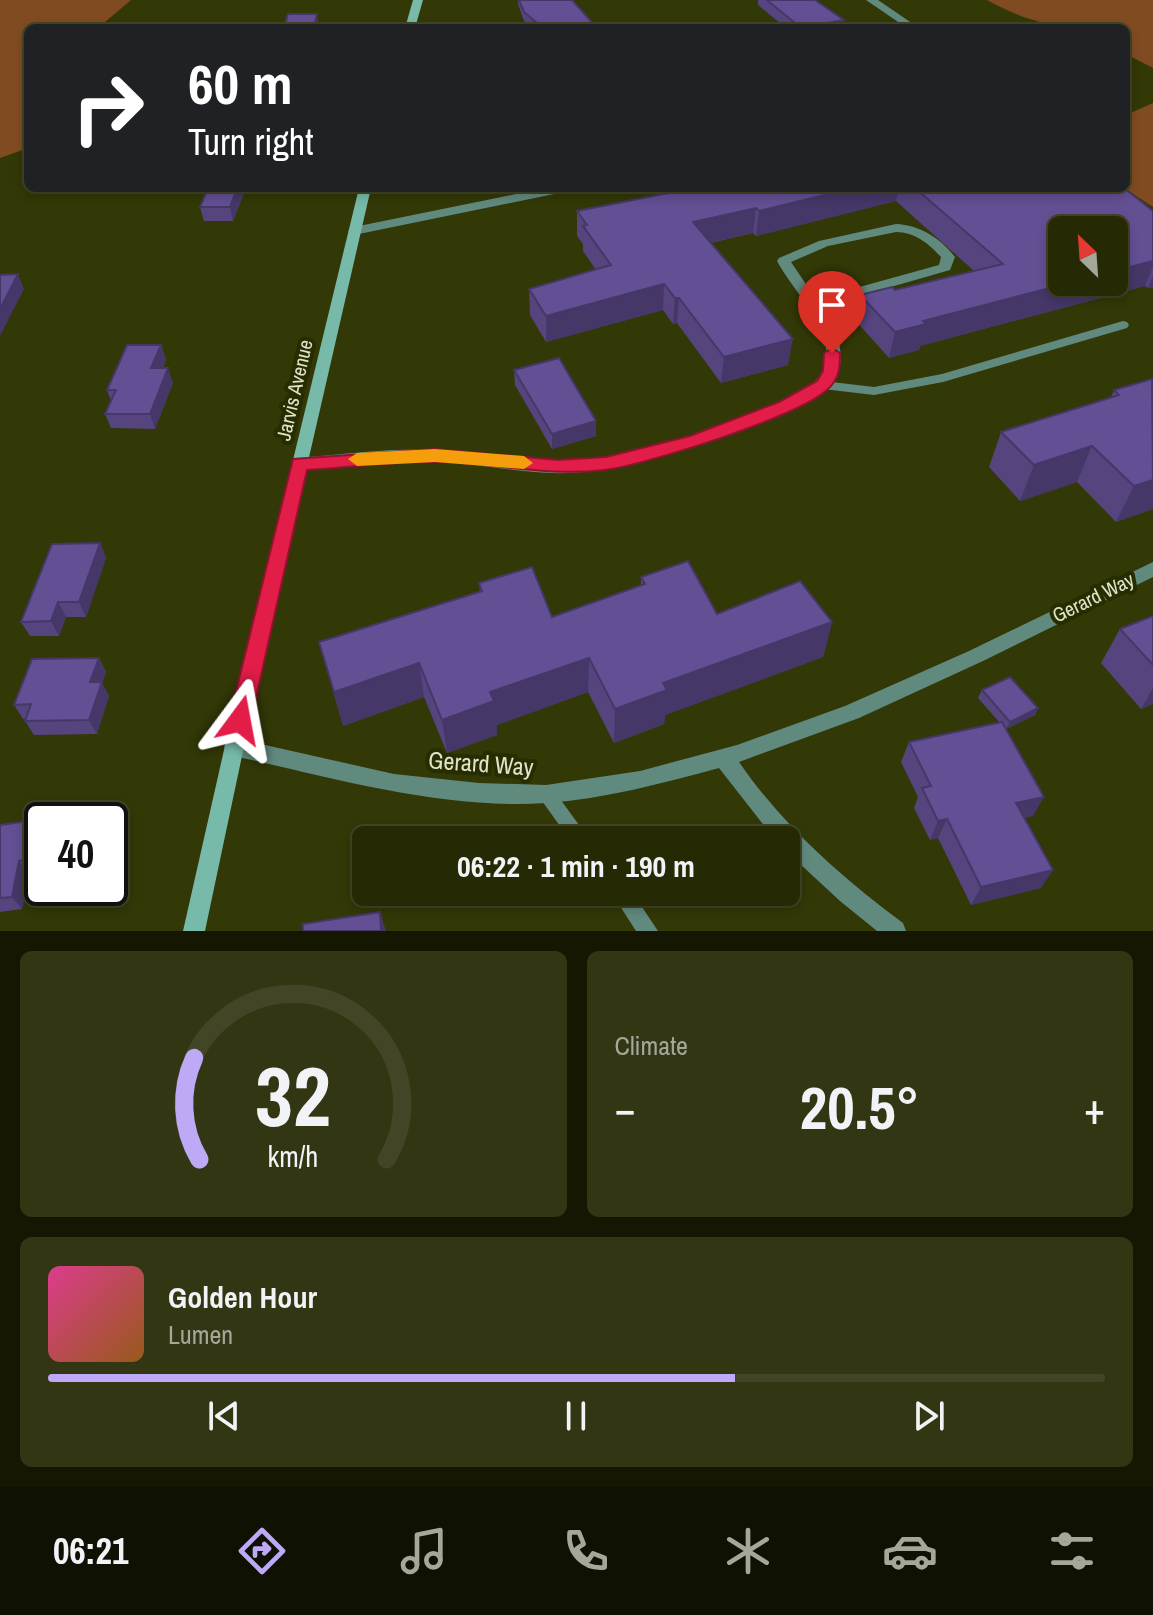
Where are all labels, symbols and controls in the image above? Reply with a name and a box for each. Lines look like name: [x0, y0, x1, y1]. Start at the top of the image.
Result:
text: 60 m: [188, 46, 293, 121]
icon: right: [56, 56, 160, 160]
text: Turn right: [188, 118, 313, 166]
north arrow: [1048, 216, 1128, 296]
map controls: [1048, 216, 1128, 296]
pin: [798, 271, 866, 353]
icon: arrive: [810, 283, 854, 327]
street label: Jarvis Avenue: [269, 337, 319, 443]
street label: Gerard Way: [1048, 565, 1139, 628]
position arrow: [198, 678, 282, 762]
street label: Gerard Way: [427, 743, 535, 783]
speed limit sign: 40: [24, 802, 128, 906]
text: 06:22 · 1 min · 190 m: [457, 846, 695, 886]
text: Climate: [615, 1028, 688, 1063]
text: 32: [255, 1040, 331, 1152]
text: 20.5°: [800, 1067, 920, 1148]
text: −: [615, 1078, 636, 1138]
text: +: [1084, 1078, 1105, 1138]
text: km/h: [268, 1137, 319, 1176]
text: Golden Hour: [168, 1277, 317, 1317]
text: Lumen: [168, 1317, 233, 1352]
icon: previous: [202, 1394, 246, 1438]
icon: pause: [554, 1394, 598, 1438]
icon: next: [907, 1394, 951, 1438]
icon: directions: [234, 1523, 290, 1579]
icon: music: [396, 1523, 452, 1579]
icon: phone: [558, 1523, 614, 1579]
icon: climate: [720, 1523, 776, 1579]
icon: car: [882, 1523, 938, 1579]
icon: filters: [1044, 1523, 1100, 1579]
text: 06:21: [53, 1527, 128, 1575]

